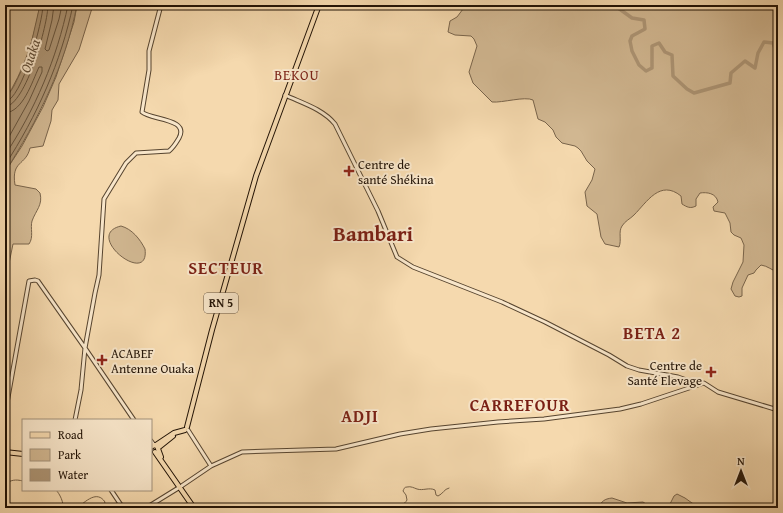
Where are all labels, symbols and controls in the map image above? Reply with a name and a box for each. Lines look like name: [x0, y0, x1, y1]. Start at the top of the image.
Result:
water label: Ouaka: [15, 36, 45, 75]
district label: BEKOU: [274, 65, 320, 85]
place label: Centre de santé Shékina: [358, 155, 434, 189]
marker: Centre de santé Shékina: [343, 165, 355, 177]
district label: Bambari: [333, 218, 414, 249]
district label: SECTEUR: [188, 255, 264, 280]
road number: RN 5: [204, 293, 238, 313]
district label: BETA 2: [623, 320, 681, 345]
place label: ACABEF Antenne Ouaka: [111, 344, 195, 378]
marker: ACABEF Antenne Ouaka: [96, 354, 108, 366]
place label: Centre de Santé Elevage: [627, 356, 702, 390]
marker: Centre de Santé Elevage: [705, 366, 717, 378]
district label: CARREFOUR: [470, 392, 570, 417]
district label: ADJI: [341, 403, 379, 428]
legend: [22, 419, 152, 491]
text: Road: [58, 426, 84, 443]
text: Park: [58, 446, 82, 463]
north arrow: [721, 451, 761, 491]
text: N: [737, 453, 745, 469]
text: Water: [58, 466, 88, 483]

